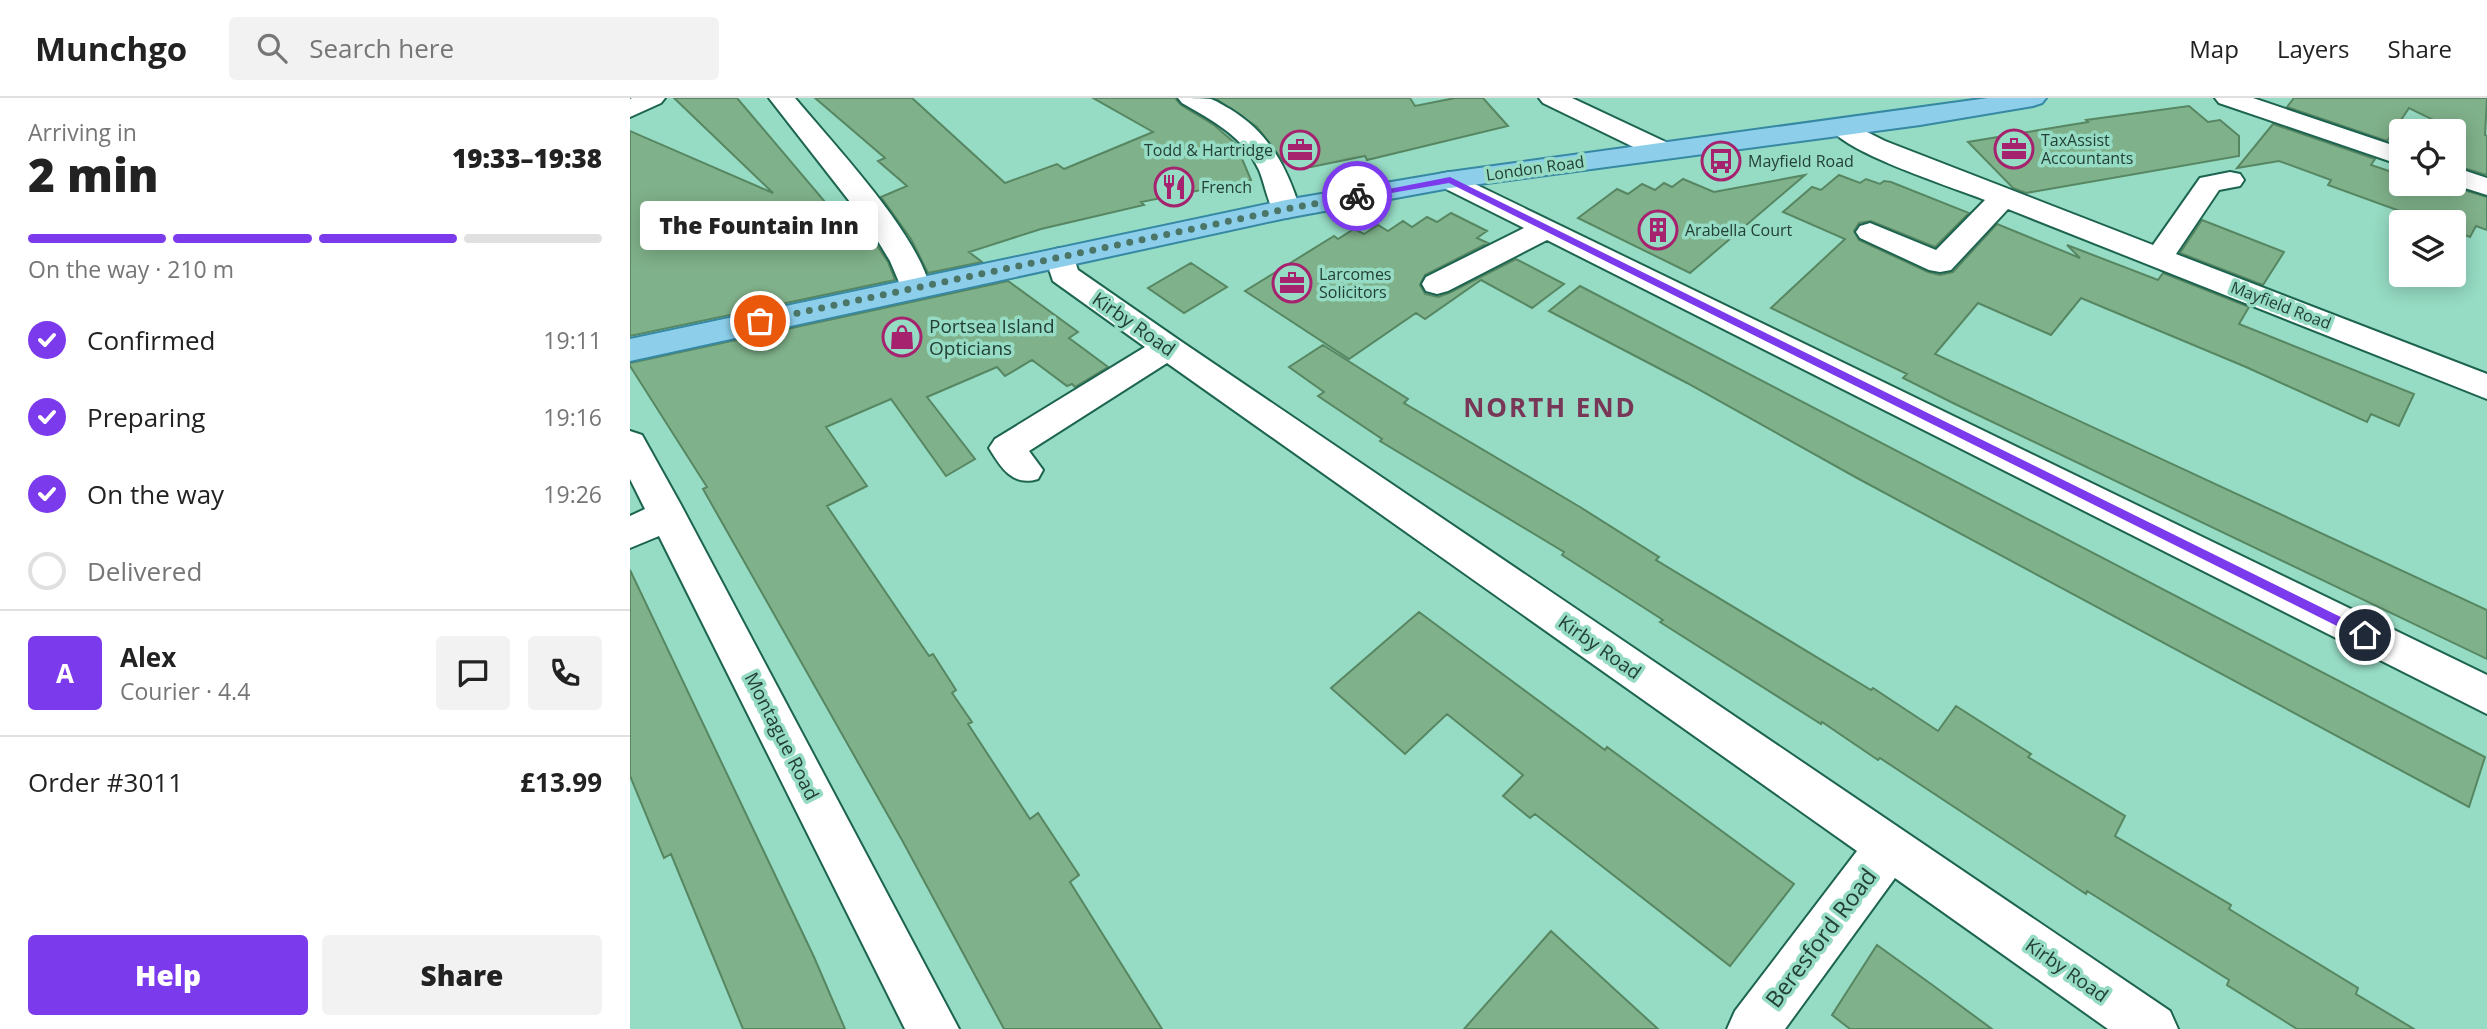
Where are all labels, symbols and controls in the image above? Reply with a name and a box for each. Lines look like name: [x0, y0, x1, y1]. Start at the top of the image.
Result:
search box: [229, 17, 719, 80]
text: Munchgo: [35, 26, 187, 71]
icon: search: [253, 29, 291, 67]
text: Search here: [309, 30, 454, 66]
text: Map: [2189, 32, 2239, 65]
text: Layers: [2277, 32, 2350, 65]
text: Share: [2388, 32, 2452, 65]
text: Arriving in: [28, 116, 137, 148]
map controls: [2389, 119, 2466, 287]
button: locate: [2389, 119, 2466, 196]
office icon: TaxAssist Accountants: [1993, 128, 2035, 170]
office icon: Todd & Hartridge: [1279, 129, 1321, 171]
place label: TaxAssist Accountants: [2041, 129, 2133, 169]
place label: Todd & Hartridge: [1144, 139, 1273, 161]
text: 19:33–19:38: [452, 140, 602, 176]
bus stop icon: Mayfield Road: [1700, 140, 1742, 182]
text: 2 min: [28, 143, 159, 205]
street label: London Road: [1484, 150, 1586, 186]
place label: Mayfield Road: [1748, 150, 1854, 172]
courier: [1322, 161, 1392, 231]
restaurant icon: French: [1153, 166, 1195, 208]
place label: French: [1201, 176, 1252, 198]
icon: bike: [1338, 177, 1376, 215]
callout: The Fountain Inn: [641, 202, 879, 251]
text: The Fountain Inn: [659, 209, 859, 241]
building icon: Arabella Court: [1637, 209, 1679, 251]
button: layers: [2389, 210, 2466, 287]
place label: Arabella Court: [1685, 219, 1793, 241]
text: On the way · 210 m: [28, 253, 234, 285]
office icon: Larcomes Solicitors: [1271, 262, 1313, 304]
place label: Larcomes Solicitors: [1319, 263, 1392, 303]
street label: Mayfield Road: [2228, 276, 2334, 334]
street label: Kirby Road: [1087, 286, 1181, 362]
pin: [730, 291, 790, 351]
icon: bag: [741, 302, 779, 340]
place label: Portsea Island Opticians: [929, 313, 1055, 361]
shop icon: Portsea Island Opticians: [881, 316, 923, 358]
icon: check: [28, 321, 66, 359]
text: Confirmed: [87, 322, 215, 358]
text: 19:11: [543, 324, 602, 356]
district label: NORTH END: [1463, 389, 1637, 425]
icon: check: [28, 398, 66, 436]
text: Preparing: [87, 399, 205, 435]
text: 19:16: [543, 401, 602, 433]
icon: check: [28, 475, 66, 513]
text: On the way: [87, 476, 224, 512]
text: 19:26: [543, 478, 602, 510]
text: Delivered: [87, 553, 202, 589]
pin: [2335, 605, 2395, 665]
street label: Kirby Road: [1553, 609, 1647, 685]
icon: home: [2346, 616, 2384, 654]
button: chat: [436, 636, 510, 710]
button: phone: [528, 636, 602, 710]
text: Alex: [120, 639, 176, 675]
text: A: [56, 655, 74, 691]
street label: Montague Road: [739, 668, 825, 804]
text: Courier · 4.4: [120, 675, 250, 707]
text: Order #3011: [28, 764, 183, 800]
text: £13.99: [520, 764, 602, 800]
street label: Beresford Road: [1757, 861, 1883, 1014]
street label: Kirby Road: [2020, 932, 2114, 1008]
button: Help: [28, 935, 308, 1015]
button: Share: [322, 935, 602, 1015]

